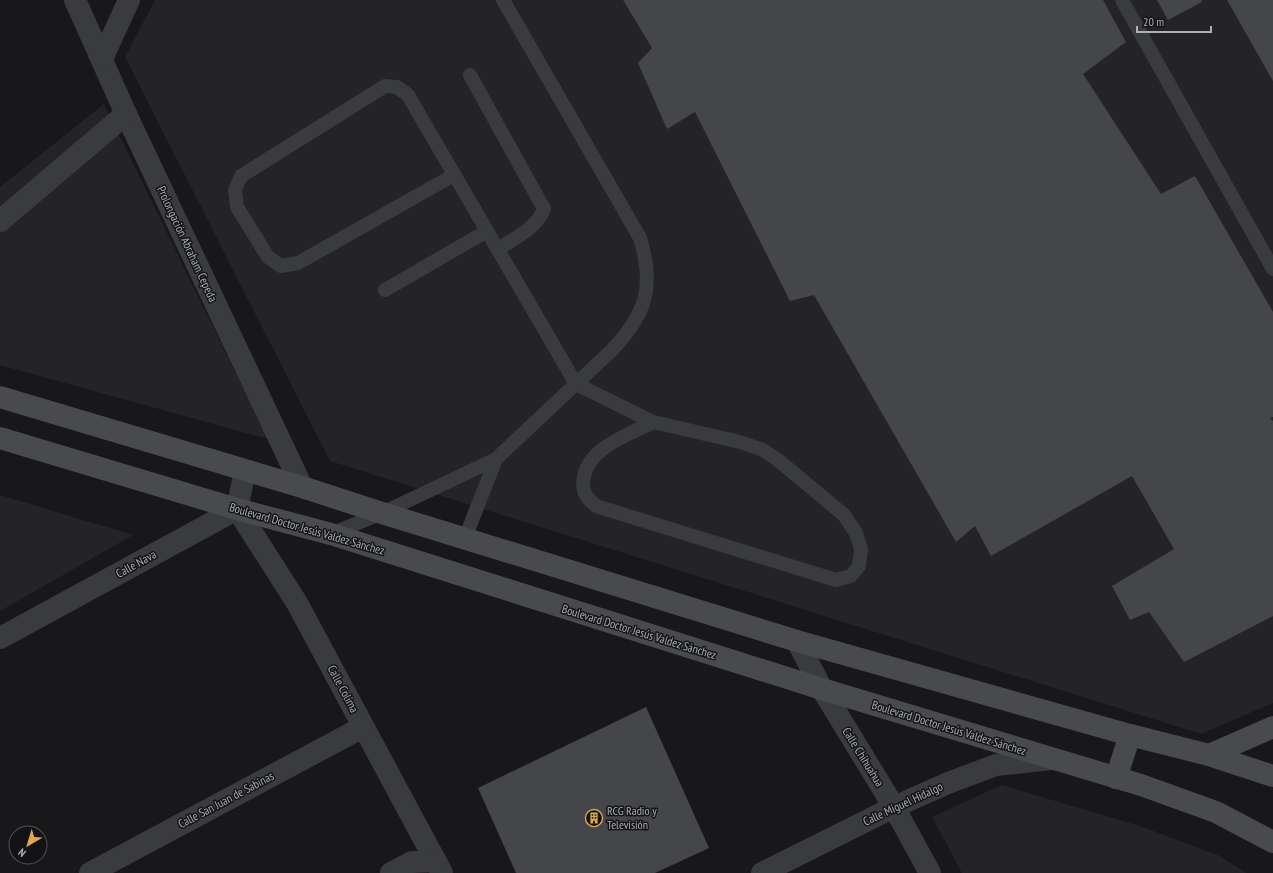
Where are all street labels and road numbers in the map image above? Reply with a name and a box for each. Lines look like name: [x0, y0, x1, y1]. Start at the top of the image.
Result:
street label: Prolongación Abraham Cepeda: [154, 184, 221, 304]
street label: Boulevard Doctor Jesús Valdez Sánchez: [228, 499, 386, 558]
street label: Calle Nava: [113, 546, 159, 581]
street label: Boulevard Doctor Jesús Valdez Sánchez: [560, 601, 718, 662]
street label: Calle Colima: [325, 662, 362, 715]
street label: Boulevard Doctor Jesús Valdez Sánchez: [870, 697, 1028, 758]
street label: Calle Chihuahua: [839, 724, 888, 789]
street label: Calle San Juan de Sabinas: [175, 768, 276, 831]
street label: Calle Miguel Hidalgo: [860, 778, 945, 829]

